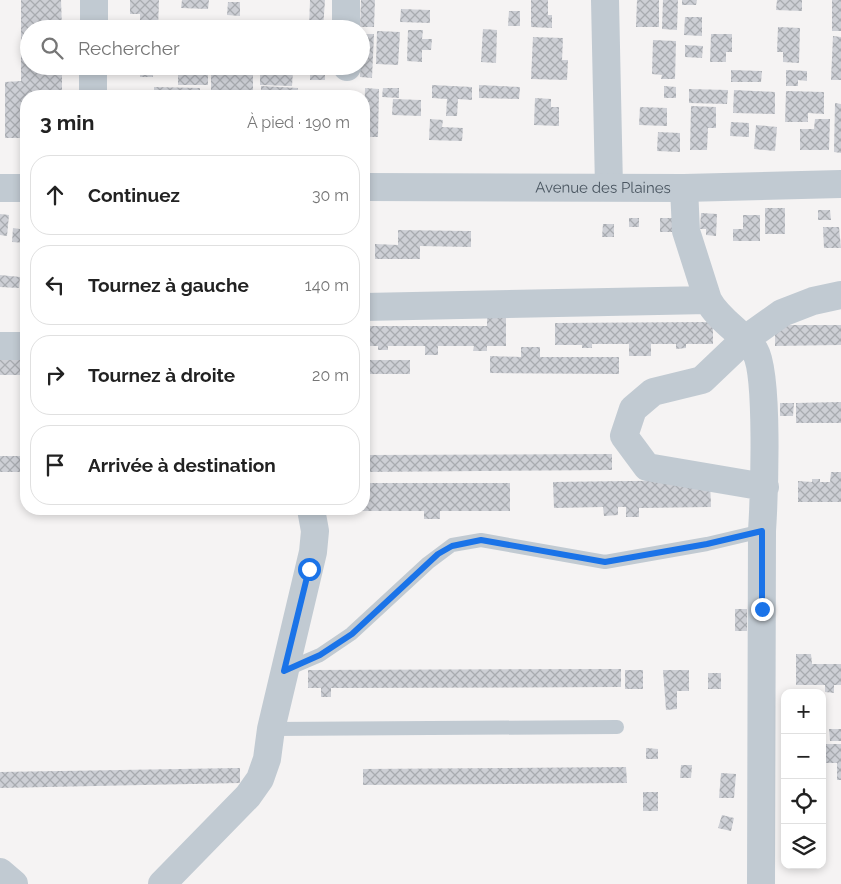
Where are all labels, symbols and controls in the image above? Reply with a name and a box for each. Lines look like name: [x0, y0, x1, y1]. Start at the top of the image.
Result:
search box: [20, 20, 370, 75]
icon: search: [38, 34, 66, 62]
text: Rechercher: [78, 37, 180, 59]
text: 3 min: [40, 110, 94, 135]
text: À pied · 190 m: [247, 113, 350, 132]
street label: Avenue des Plaines: [535, 179, 671, 197]
icon: ahead: [41, 181, 69, 209]
text: Continuez: [88, 184, 180, 206]
text: 30 m: [312, 186, 349, 205]
icon: left: [41, 271, 69, 299]
text: Tournez à gauche: [88, 274, 249, 296]
text: 140 m: [305, 276, 349, 295]
icon: right: [41, 361, 69, 389]
text: Tournez à droite: [88, 364, 235, 386]
text: 20 m: [312, 366, 349, 385]
icon: arrive: [41, 451, 69, 479]
text: Arrivée à destination: [88, 454, 276, 476]
route start: [298, 558, 321, 581]
route end: [751, 598, 774, 621]
map controls: [781, 689, 826, 869]
button: +: [781, 689, 826, 734]
button: −: [781, 734, 826, 779]
button: locate: [781, 779, 826, 824]
button: layers: [781, 824, 826, 869]

